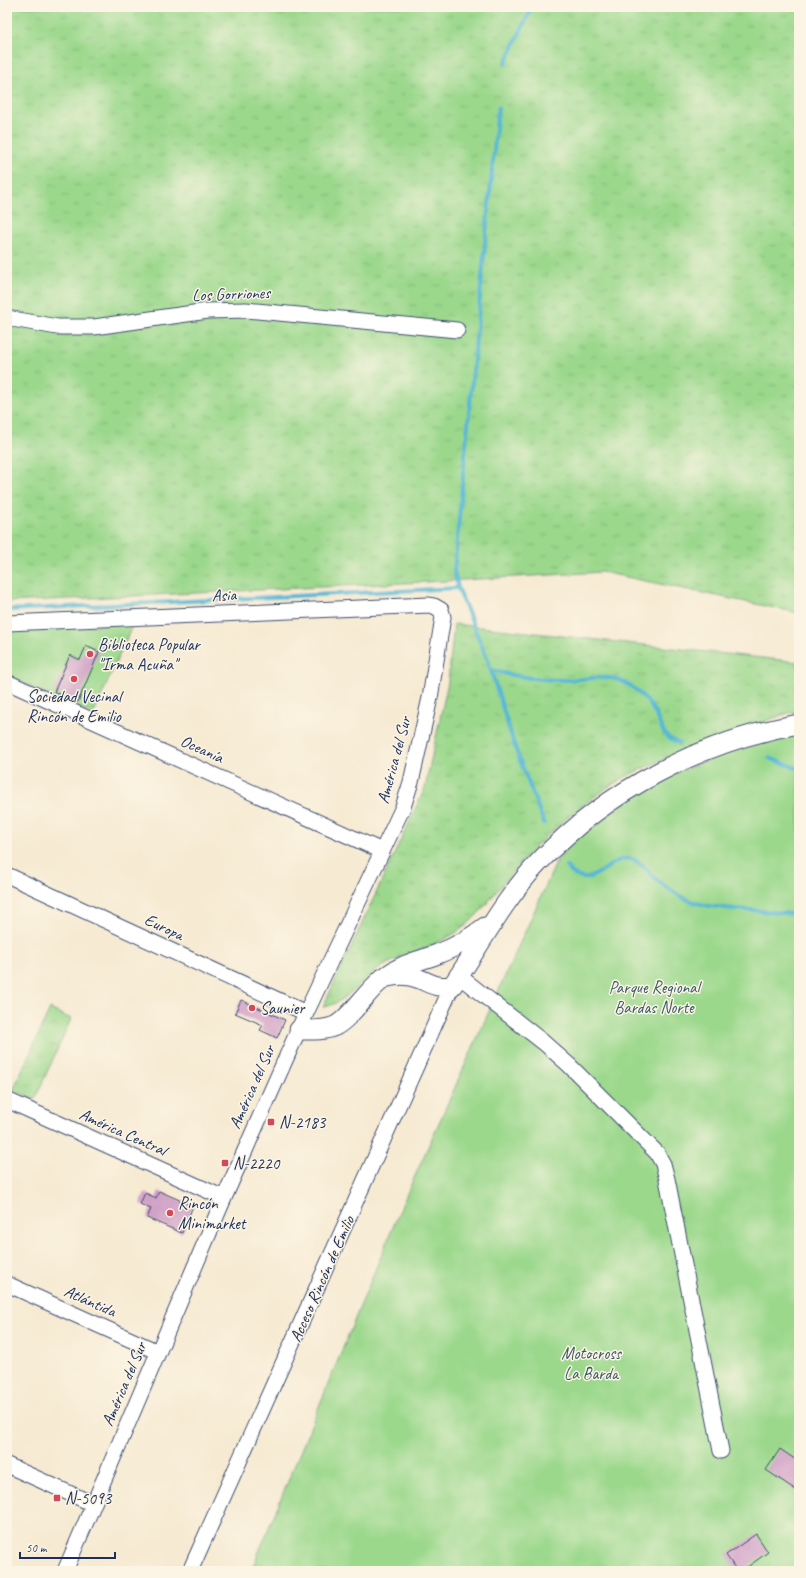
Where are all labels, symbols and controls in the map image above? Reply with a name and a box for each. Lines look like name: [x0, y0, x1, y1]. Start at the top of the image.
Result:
street label: Los Gorriones: [192, 282, 272, 306]
street label: Asia: [212, 584, 238, 606]
place label: Biblioteca Popular "Irma Acuña": [98, 634, 202, 675]
marker: Biblioteca Popular "Irma Acuña": [85, 649, 95, 659]
marker: Sociedad Vecinal Rincón de Emilio: [69, 674, 79, 684]
place label: Sociedad Vecinal Rincón de Emilio: [27, 686, 124, 727]
street label: América del Sur: [372, 712, 416, 806]
street label: Oceanía: [177, 730, 228, 768]
street label: Europa: [141, 909, 189, 946]
park label: Parque Regional Bardas Norte: [609, 977, 702, 1018]
place label: Saunier: [260, 998, 306, 1019]
marker: Saunier: [247, 1003, 257, 1013]
street label: América del Sur: [224, 1040, 281, 1132]
street label: América Central: [76, 1103, 173, 1162]
place label: N-2183: [279, 1112, 327, 1133]
marker: N-2183: [266, 1117, 276, 1127]
place label: N-2220: [233, 1153, 281, 1174]
marker: N-2220: [220, 1158, 230, 1168]
place label: Rincón Minimarket: [178, 1193, 248, 1234]
marker: Rincón Minimarket: [165, 1208, 175, 1218]
street label: Acceso Rincón de Emilio: [285, 1212, 360, 1345]
street label: Atlántida: [61, 1280, 120, 1322]
street label: América del Sur: [97, 1337, 152, 1429]
park label: Motocross La Barda: [561, 1343, 622, 1384]
place label: N-5093: [65, 1488, 113, 1509]
marker: N-5093: [52, 1493, 62, 1503]
scale bar: [20, 1534, 115, 1560]
text: 50 m: [26, 1540, 48, 1556]

